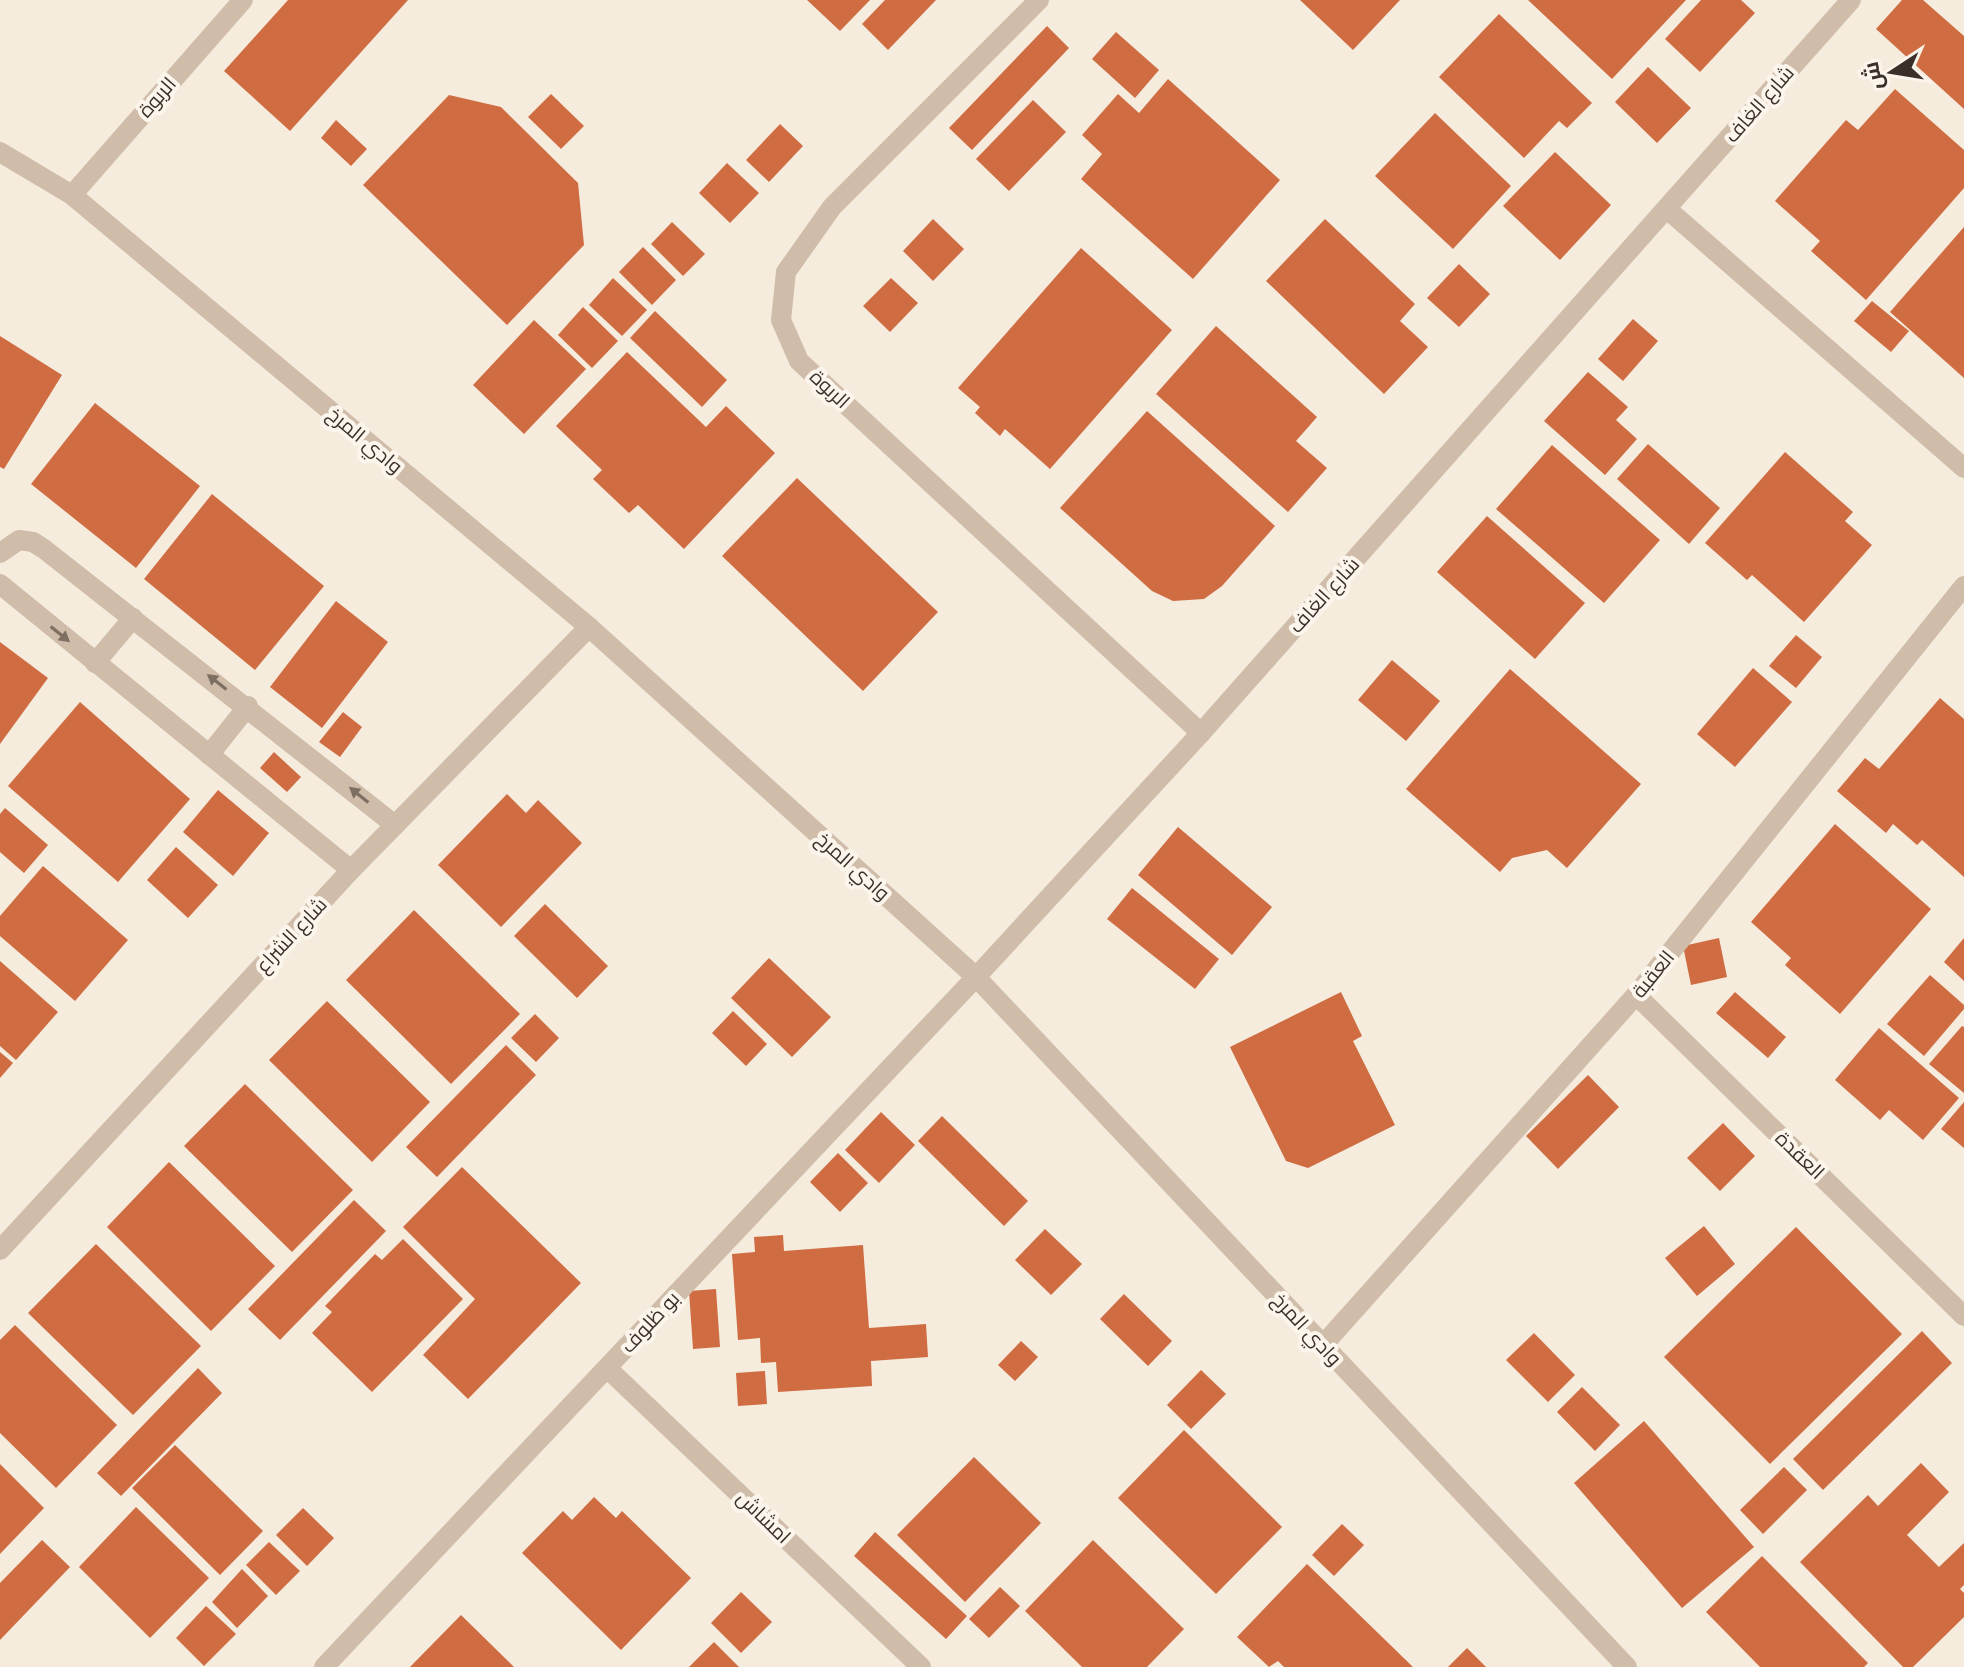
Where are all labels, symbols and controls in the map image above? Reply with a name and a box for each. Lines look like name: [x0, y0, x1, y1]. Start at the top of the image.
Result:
north arrow: [1852, 32, 1932, 112]
text: ش: [1857, 59, 1889, 93]
street label: شارع الغاف: [1719, 61, 1800, 149]
street label: الربوة: [133, 72, 181, 122]
street label: الربوة: [805, 365, 855, 413]
street label: وادي المرخ: [320, 402, 407, 481]
street label: شارع الغاف: [1284, 552, 1366, 639]
one-way arrow: [50, 625, 70, 642]
one-way arrow: [207, 675, 227, 691]
one-way arrow: [349, 787, 369, 804]
street label: وادي المرخ: [809, 827, 895, 908]
street label: شارع الشراع: [250, 893, 333, 979]
street label: العقبة: [1627, 946, 1679, 1002]
street label: العقدة: [1771, 1126, 1829, 1184]
street label: بو ظلوف: [616, 1286, 684, 1358]
street label: وادي المرخ: [1264, 1288, 1347, 1373]
street label: امشاش: [731, 1486, 796, 1549]

